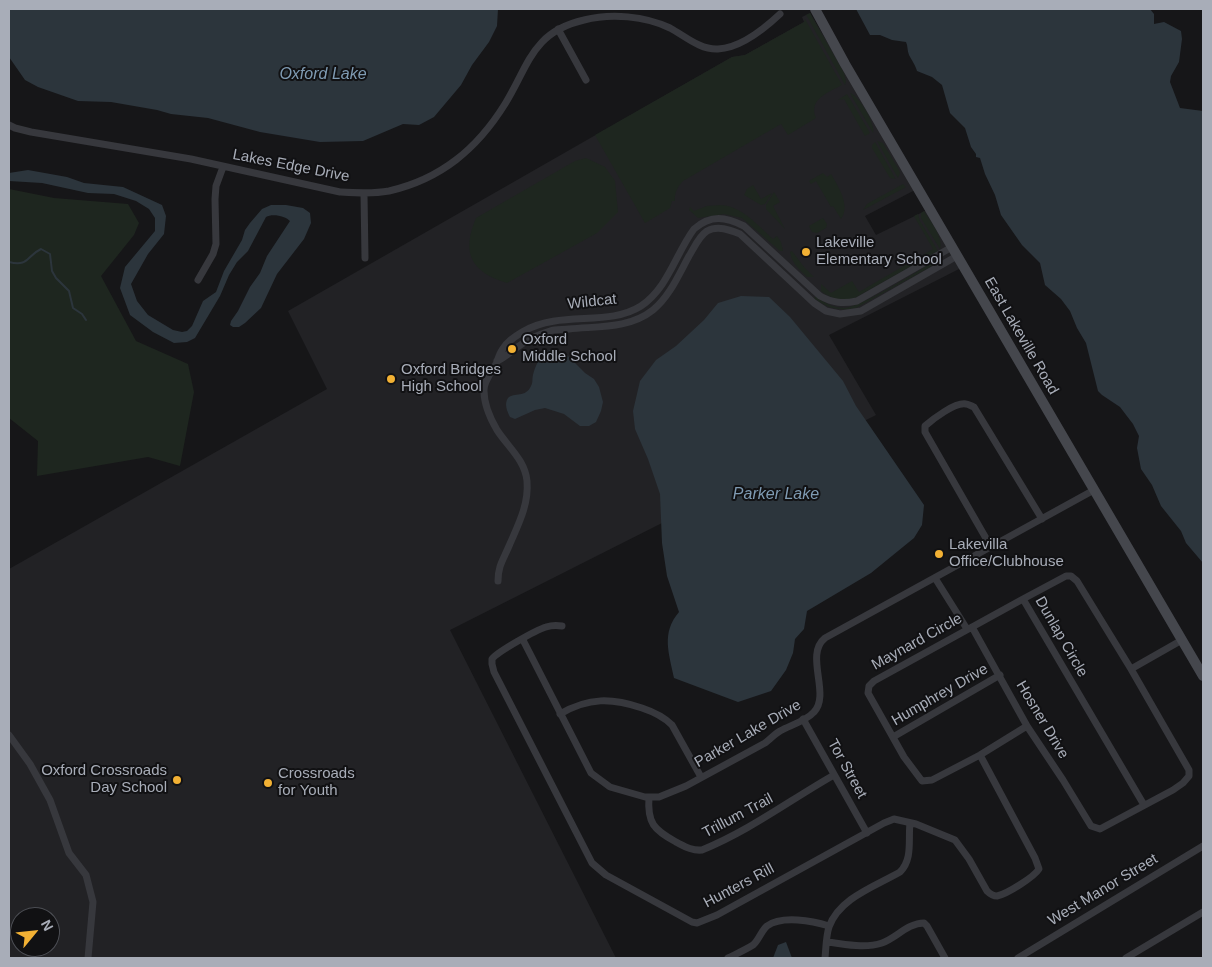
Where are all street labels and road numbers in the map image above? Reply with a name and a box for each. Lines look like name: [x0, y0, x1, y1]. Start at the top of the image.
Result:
street label: Lakes Edge Drive: [231, 146, 351, 186]
street label: East Lakeville Road: [980, 274, 1062, 398]
street label: Wildcat: [567, 290, 617, 314]
street label: Dunlap Circle: [1031, 594, 1091, 680]
street label: Maynard Circle: [869, 610, 965, 674]
street label: Humphrey Drive: [889, 660, 991, 730]
street label: Hosner Drive: [1012, 678, 1072, 762]
street label: Parker Lake Drive: [692, 696, 804, 772]
street label: Tor Street: [823, 736, 871, 802]
street label: Trillum Trail: [700, 790, 776, 842]
street label: West Manor Street: [1045, 850, 1161, 930]
street label: Hunters Rill: [701, 860, 777, 912]

